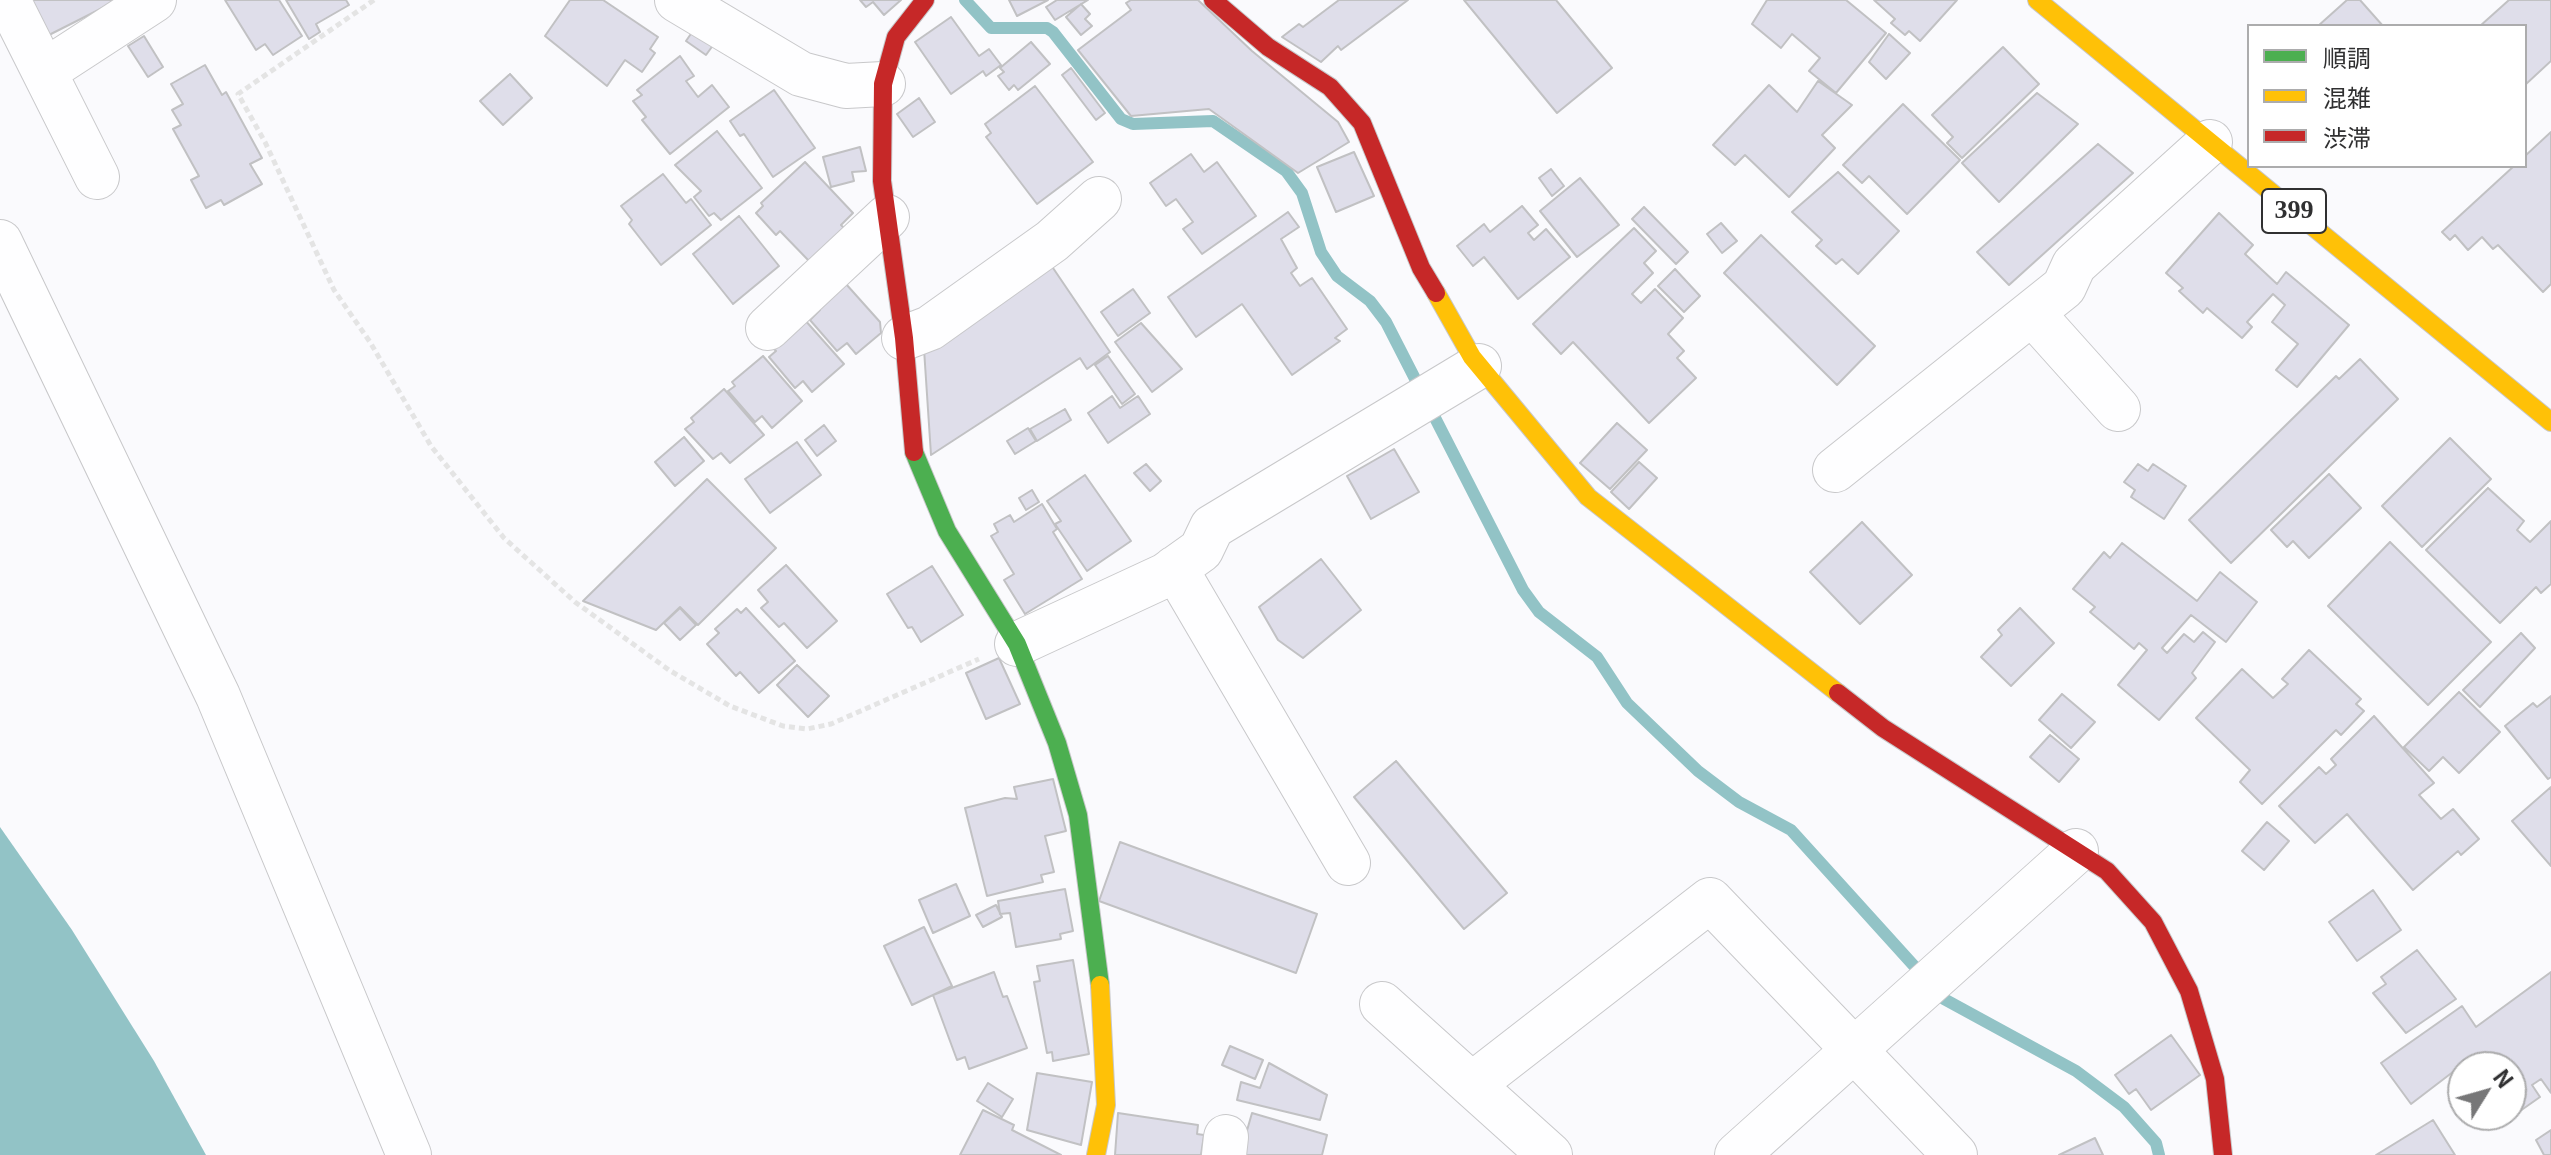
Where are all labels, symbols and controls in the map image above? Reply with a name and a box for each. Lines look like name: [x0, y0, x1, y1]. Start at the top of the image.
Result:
legend: [2247, 24, 2527, 168]
text: 順調: [2323, 39, 2371, 74]
text: 混雑: [2323, 79, 2371, 114]
text: 渋滞: [2323, 119, 2371, 154]
road number: 399: [2262, 189, 2326, 233]
north arrow: [2447, 1051, 2527, 1131]
text: N: [2487, 1062, 2522, 1094]

